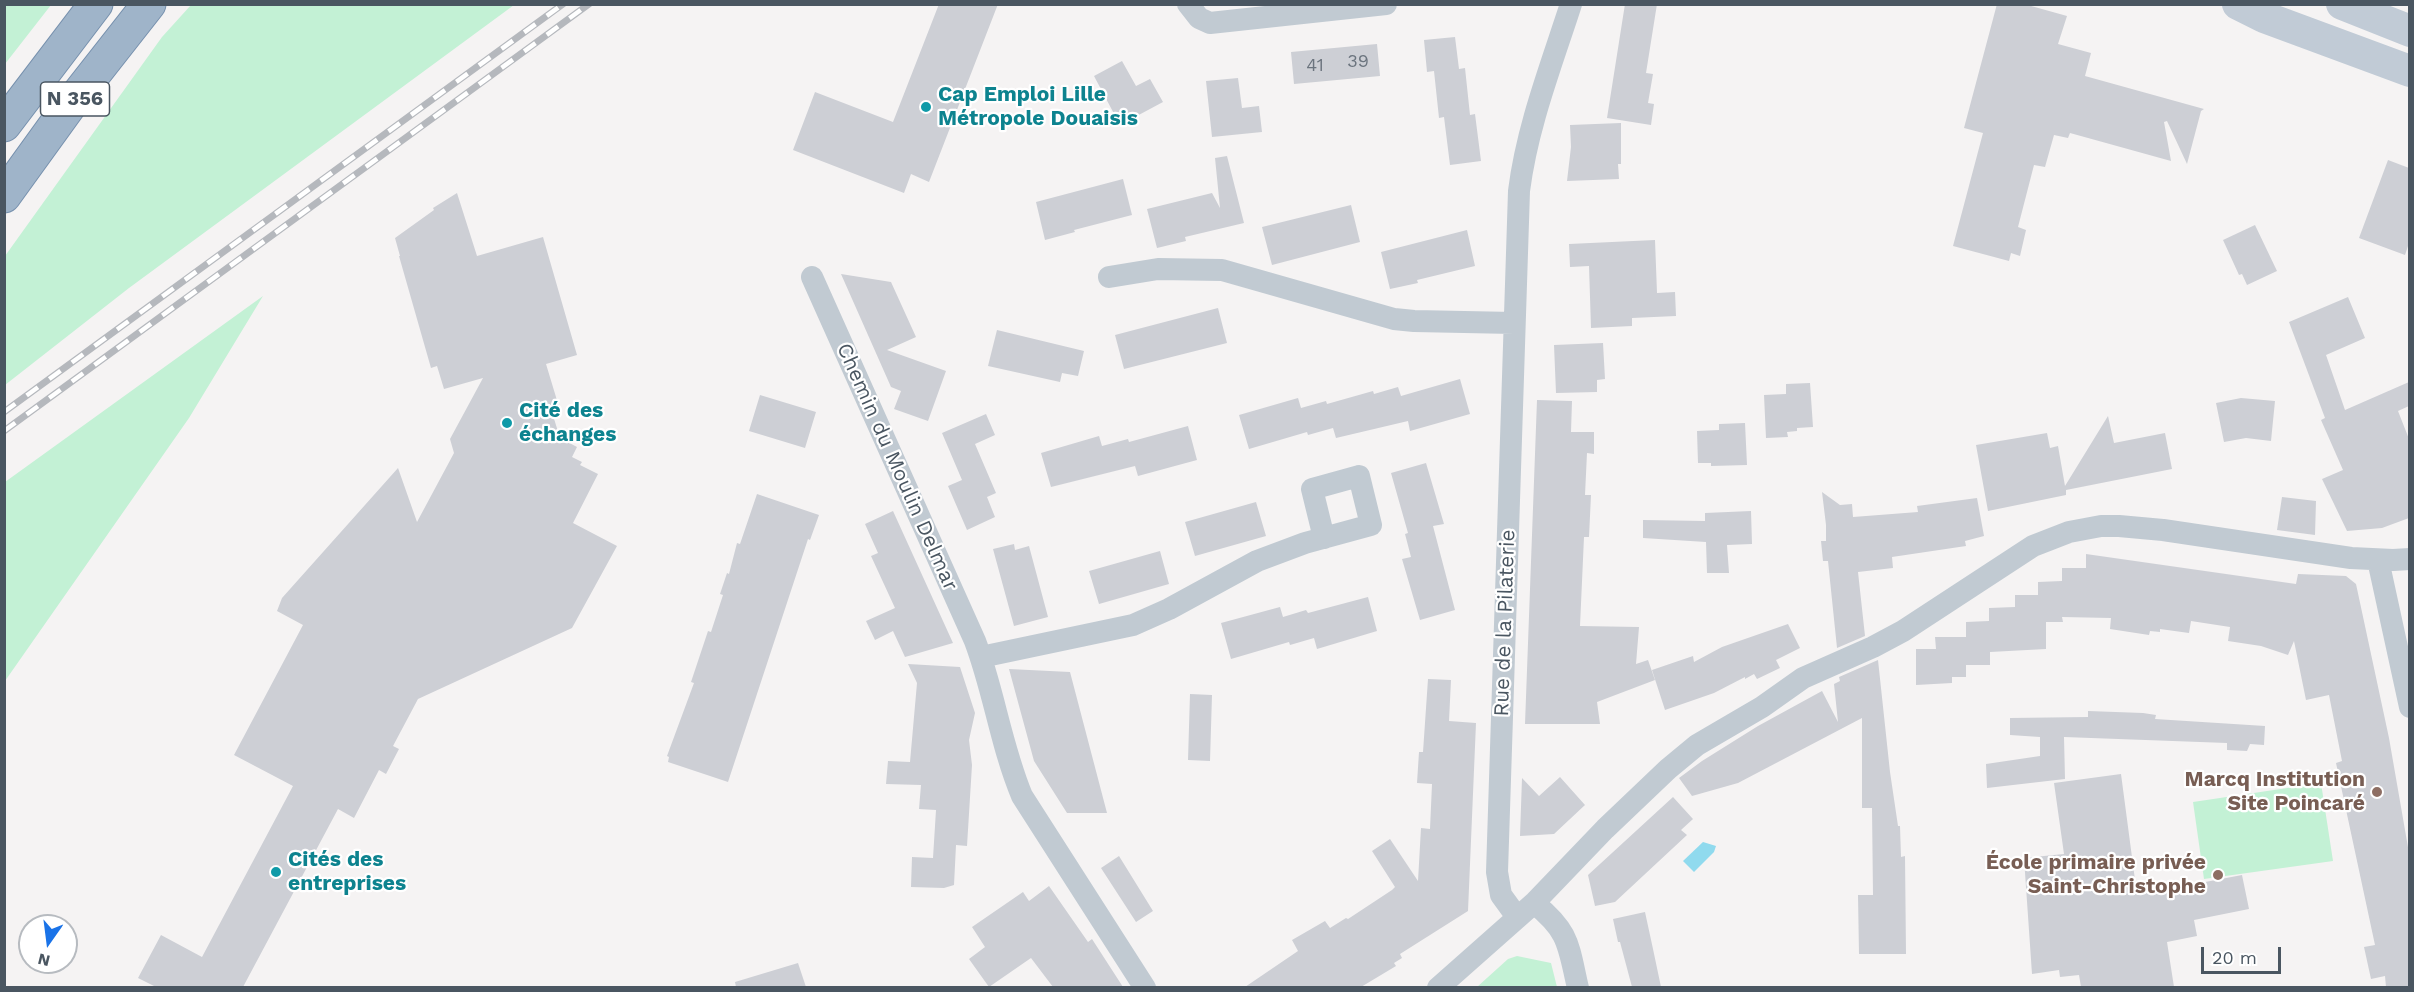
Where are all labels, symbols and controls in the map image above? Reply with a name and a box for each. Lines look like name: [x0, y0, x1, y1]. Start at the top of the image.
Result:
house number: 39: [1347, 51, 1369, 73]
house number: 41: [1306, 55, 1324, 77]
road number: N 356: [40, 82, 110, 116]
place label: Cap Emploi Lille Métropole Douaisis: [938, 82, 1138, 132]
marker: Cap Emploi Lille Métropole Douaisis: [919, 100, 933, 114]
street label: Chemin du Moulin Delmar: [831, 339, 963, 595]
place label: Cité des échanges: [519, 398, 616, 448]
marker: Cité des échanges: [500, 416, 514, 430]
street label: Rue de la Pilaterie: [1489, 529, 1521, 717]
place label: Marcq Institution Site Poincaré: [2185, 767, 2365, 817]
marker: Marcq Institution Site Poincaré: [2370, 785, 2384, 799]
place label: Cités des entreprises: [288, 847, 406, 897]
place label: École primaire privée Saint-Christophe: [1986, 850, 2206, 900]
marker: Cités des entreprises: [269, 865, 283, 879]
marker: École primaire privée Saint-Christophe: [2211, 868, 2225, 882]
north arrow: [18, 914, 78, 974]
scale bar: [2204, 935, 2284, 973]
text: 20 m: [2212, 947, 2257, 968]
text: N: [36, 949, 52, 971]

